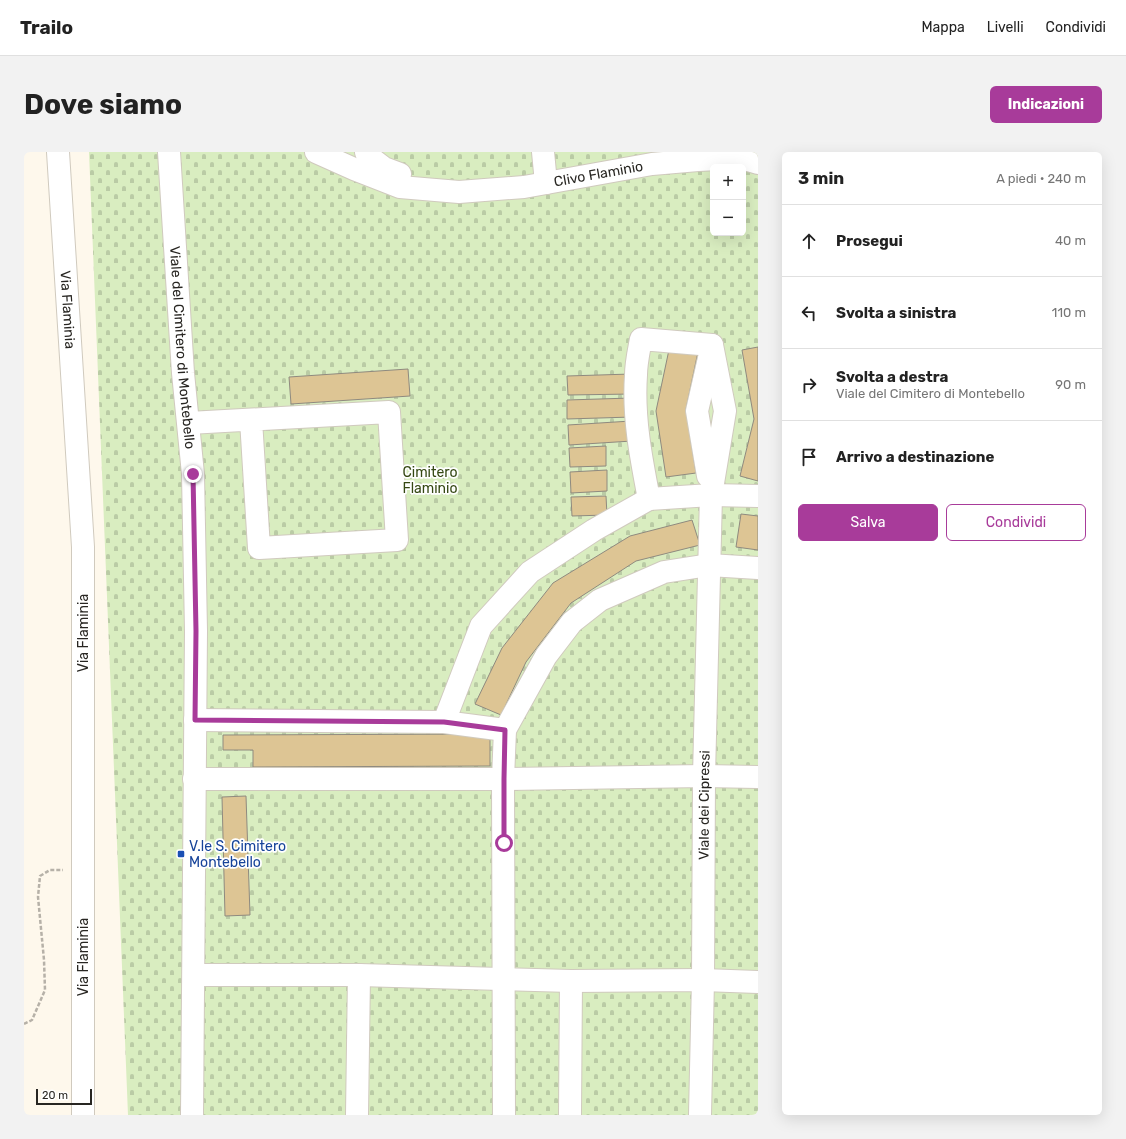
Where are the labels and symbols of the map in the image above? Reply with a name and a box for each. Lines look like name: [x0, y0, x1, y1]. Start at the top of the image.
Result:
street label: Clivo Flaminio: [552, 157, 644, 190]
street label: Viale del Cimitero di Montebello: [166, 245, 199, 450]
street label: Via Flaminia: [57, 270, 79, 349]
park label: Cimitero Flaminio: [402, 464, 458, 497]
route end: [184, 465, 202, 483]
street label: Via Flaminia: [75, 594, 92, 672]
street label: Viale dei Cipressi: [695, 750, 713, 860]
route start: [495, 834, 513, 852]
place label: V.le S. Cimitero Montebello: [189, 838, 286, 871]
marker: V.le S. Cimitero Montebello: [176, 849, 186, 859]
street label: Via Flaminia: [75, 918, 92, 996]
scale bar: [36, 1087, 92, 1106]

